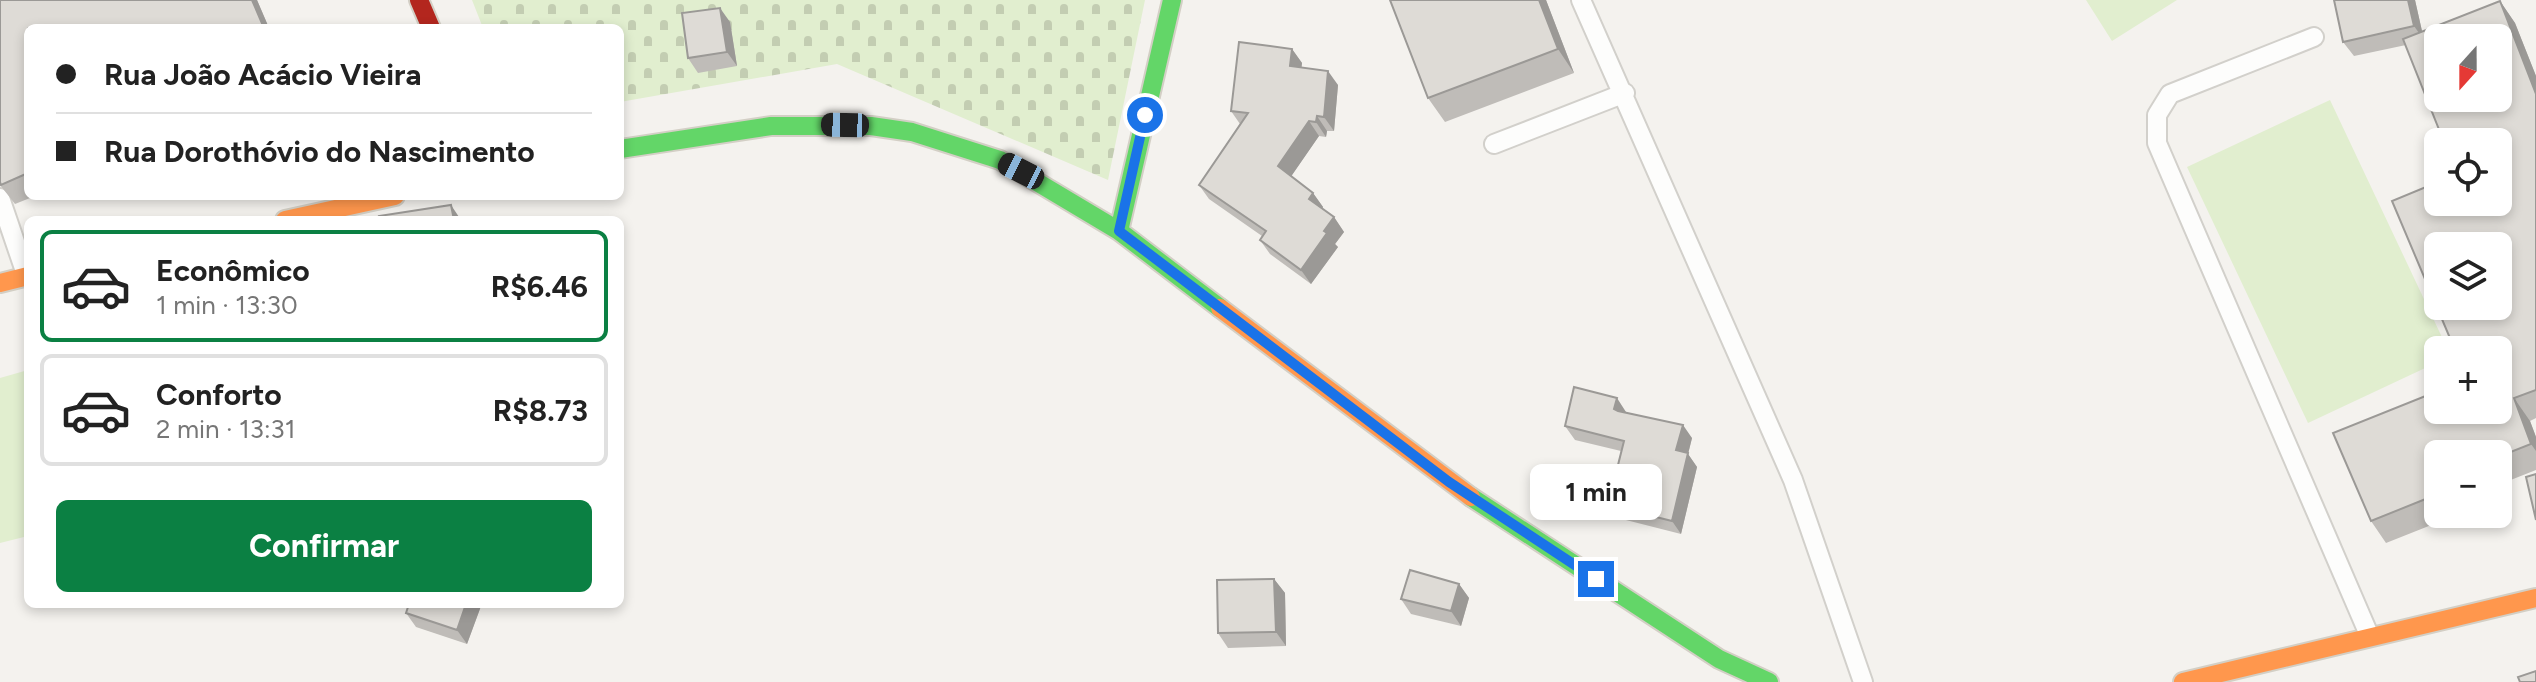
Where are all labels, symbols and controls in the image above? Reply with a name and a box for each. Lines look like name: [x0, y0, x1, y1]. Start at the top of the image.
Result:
north arrow: [2424, 24, 2512, 112]
map controls: [2424, 24, 2512, 528]
text: Rua João Acácio Vieira: [104, 56, 421, 93]
route start: [1127, 97, 1163, 133]
car: [821, 113, 869, 137]
button: locate: [2424, 128, 2512, 216]
text: Rua Dorothóvio do Nascimento: [104, 133, 535, 170]
car: [994, 149, 1048, 193]
button: layers: [2424, 232, 2512, 320]
icon: car: [60, 250, 132, 322]
text: Econômico: [156, 252, 310, 289]
text: R$6.46: [491, 268, 588, 305]
text: 1 min · 13:30: [156, 289, 298, 321]
button: +: [2424, 336, 2512, 424]
icon: car: [60, 374, 132, 446]
text: Conforto: [156, 376, 282, 413]
text: R$8.73: [493, 392, 588, 429]
text: 2 min · 13:31: [156, 413, 295, 445]
button: −: [2424, 440, 2512, 528]
callout: 1 min: [1530, 463, 1662, 519]
text: 1 min: [1565, 476, 1627, 508]
button: Confirmar: [56, 500, 592, 592]
route end: [1578, 561, 1614, 597]

